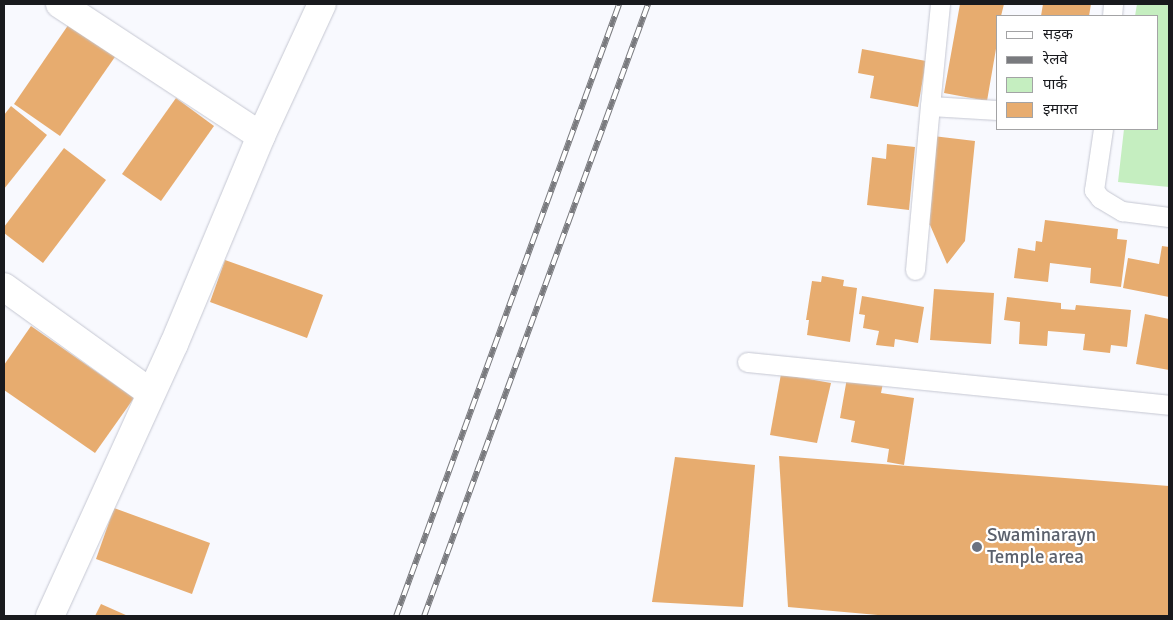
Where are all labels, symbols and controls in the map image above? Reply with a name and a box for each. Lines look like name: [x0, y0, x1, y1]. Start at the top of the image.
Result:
legend: [996, 15, 1158, 130]
text: सड़क: [1043, 25, 1073, 43]
text: रेलवे: [1043, 50, 1068, 68]
text: पार्क: [1043, 75, 1067, 93]
text: इमारत: [1043, 100, 1078, 118]
place label: Swaminarayn Temple area: [987, 525, 1096, 569]
marker: Swaminarayn Temple area: [971, 541, 983, 553]

